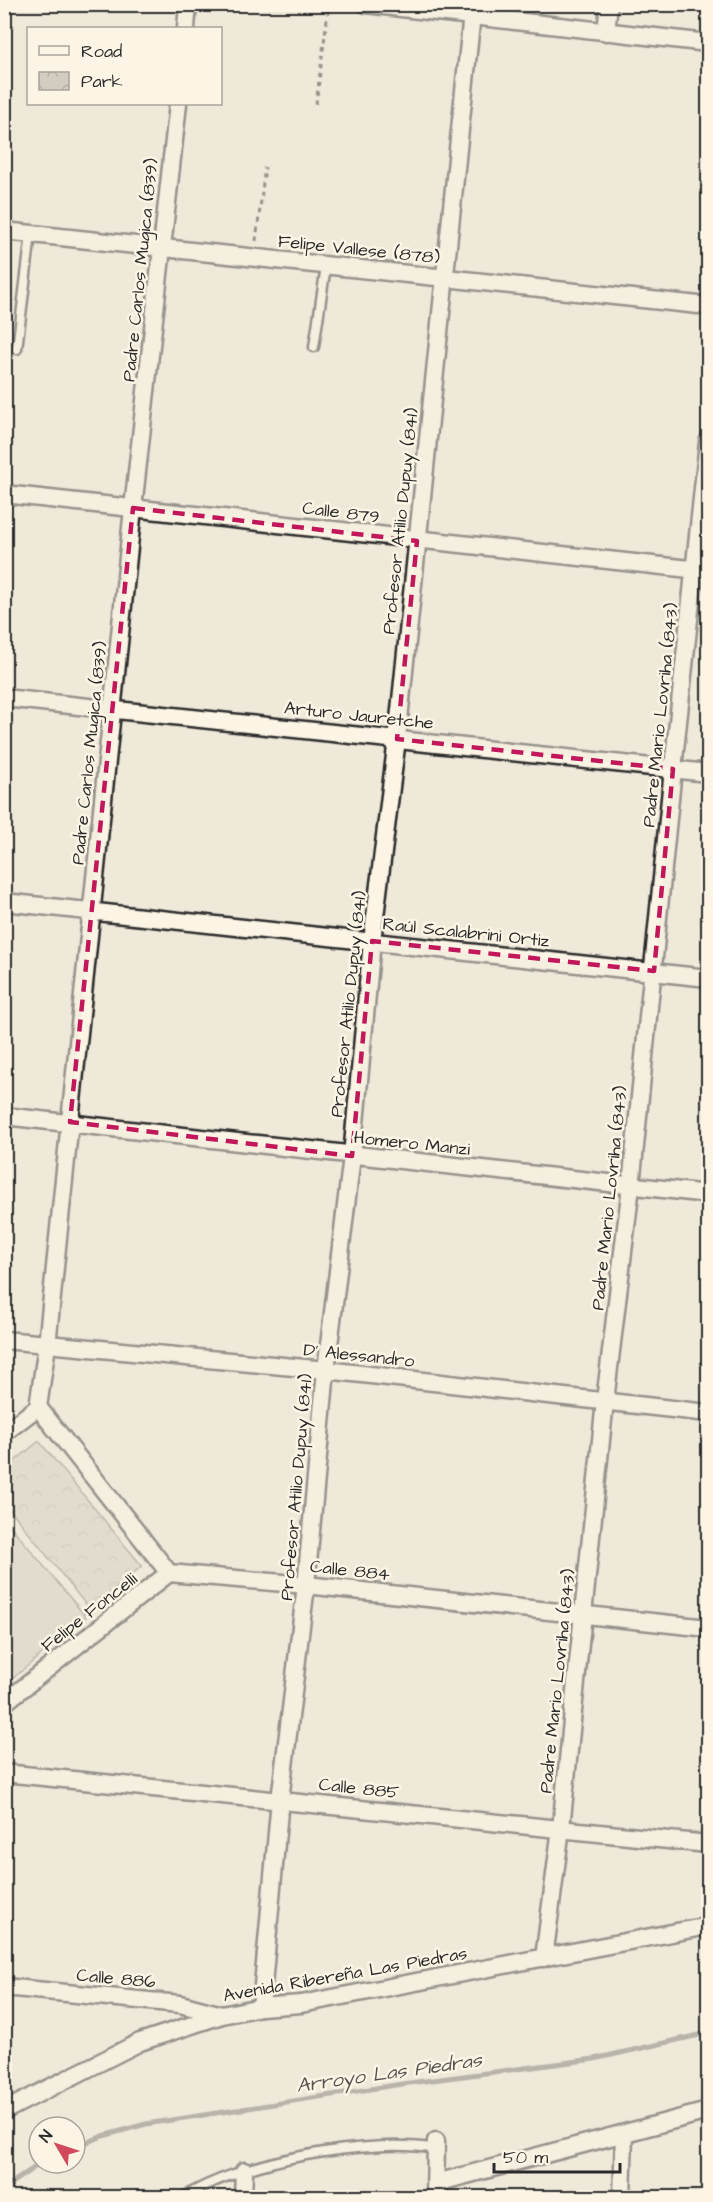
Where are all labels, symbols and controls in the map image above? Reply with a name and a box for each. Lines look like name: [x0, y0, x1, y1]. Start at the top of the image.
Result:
legend: [27, 27, 222, 105]
text: Road: [81, 39, 122, 64]
text: Park: [81, 69, 123, 94]
street label: Padre Carlos Mugica (839): [116, 157, 166, 383]
street label: Felipe Vallese (878): [277, 229, 441, 270]
street label: Profesor Atilio Dupuy (841): [376, 407, 426, 636]
street label: Calle 879: [301, 495, 381, 530]
street label: Padre Mario Lovriha (843): [636, 602, 685, 828]
street label: Padre Carlos Mugica (839): [65, 640, 115, 866]
street label: Arturo Jauretche: [283, 695, 435, 736]
street label: Profesor Atilio Dupuy (841): [324, 890, 374, 1119]
street label: Raúl Scalabrini Ortiz: [381, 911, 551, 954]
street label: Padre Mario Lovriha (843): [585, 1085, 634, 1311]
street label: Homero Manzi: [353, 1125, 472, 1162]
street label: D' Alessandro: [302, 1337, 416, 1374]
street label: Profesor Atilio Dupuy (841): [274, 1373, 320, 1602]
street label: Calle 884: [309, 1554, 391, 1587]
street label: Felipe Foncelli: [36, 1567, 143, 1658]
street label: Padre Mario Lovriha (843): [533, 1568, 582, 1794]
street label: Calle 885: [318, 1772, 401, 1805]
street label: Avenida Ribereña Las Piedras: [221, 1941, 469, 2008]
street label: Calle 886: [75, 1963, 156, 1994]
water label: Arroyo Las Piedras: [295, 2046, 485, 2101]
north arrow: [27, 2115, 87, 2175]
text: N: [34, 2125, 58, 2147]
scale bar: [494, 2136, 620, 2174]
text: 50 m: [503, 2145, 548, 2170]

